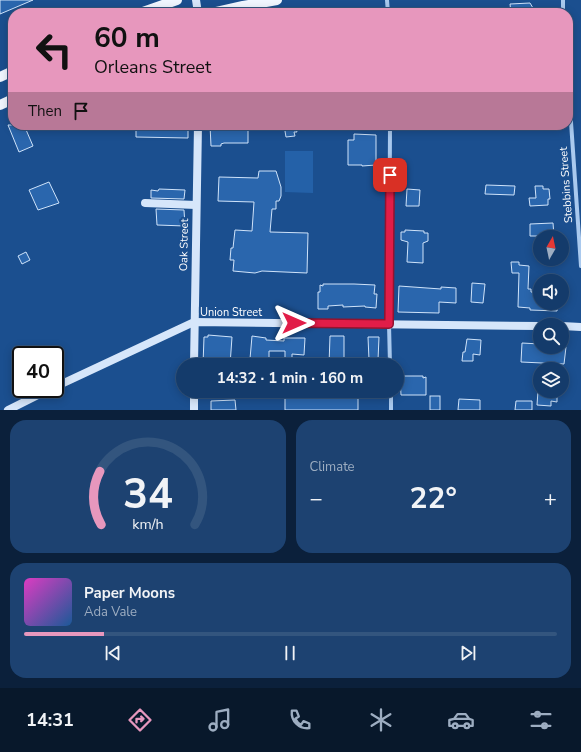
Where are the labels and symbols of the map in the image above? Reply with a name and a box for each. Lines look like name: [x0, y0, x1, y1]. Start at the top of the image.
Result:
street label: Stebbins Street: [556, 146, 576, 224]
pin: [373, 158, 407, 192]
street label: Oak Street: [176, 218, 192, 271]
north arrow: [533, 230, 569, 266]
position arrow: [273, 302, 315, 344]
street label: Union Street: [200, 305, 262, 320]
speed limit sign: 40: [12, 346, 64, 398]

